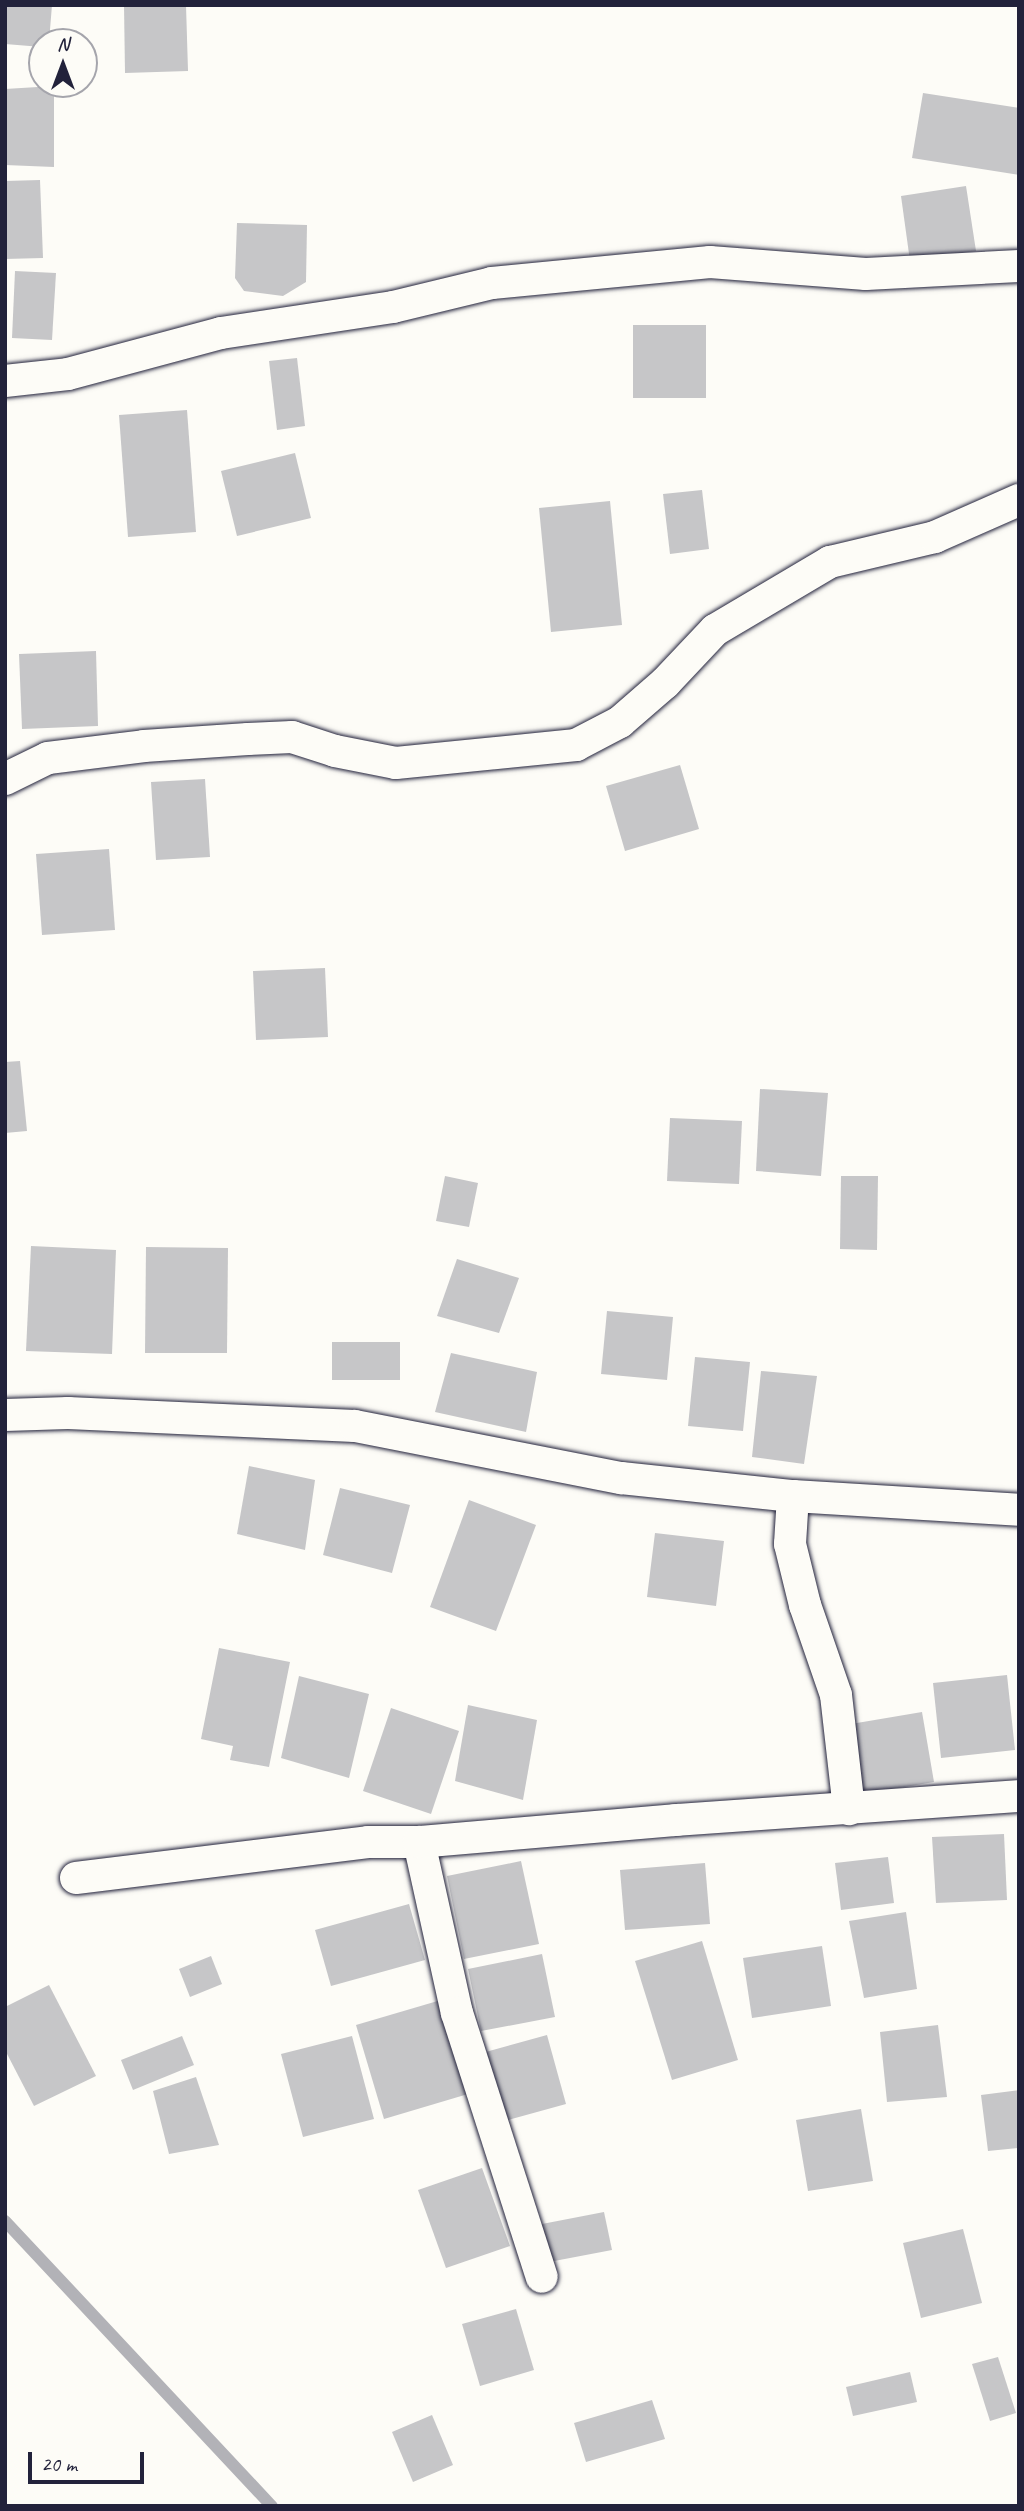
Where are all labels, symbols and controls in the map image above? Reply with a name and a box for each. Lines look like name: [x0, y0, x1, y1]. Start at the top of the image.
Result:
north arrow: [28, 28, 98, 98]
text: N: [57, 32, 69, 56]
scale bar: [32, 2438, 147, 2482]
text: 20 m: [41, 2451, 77, 2477]

